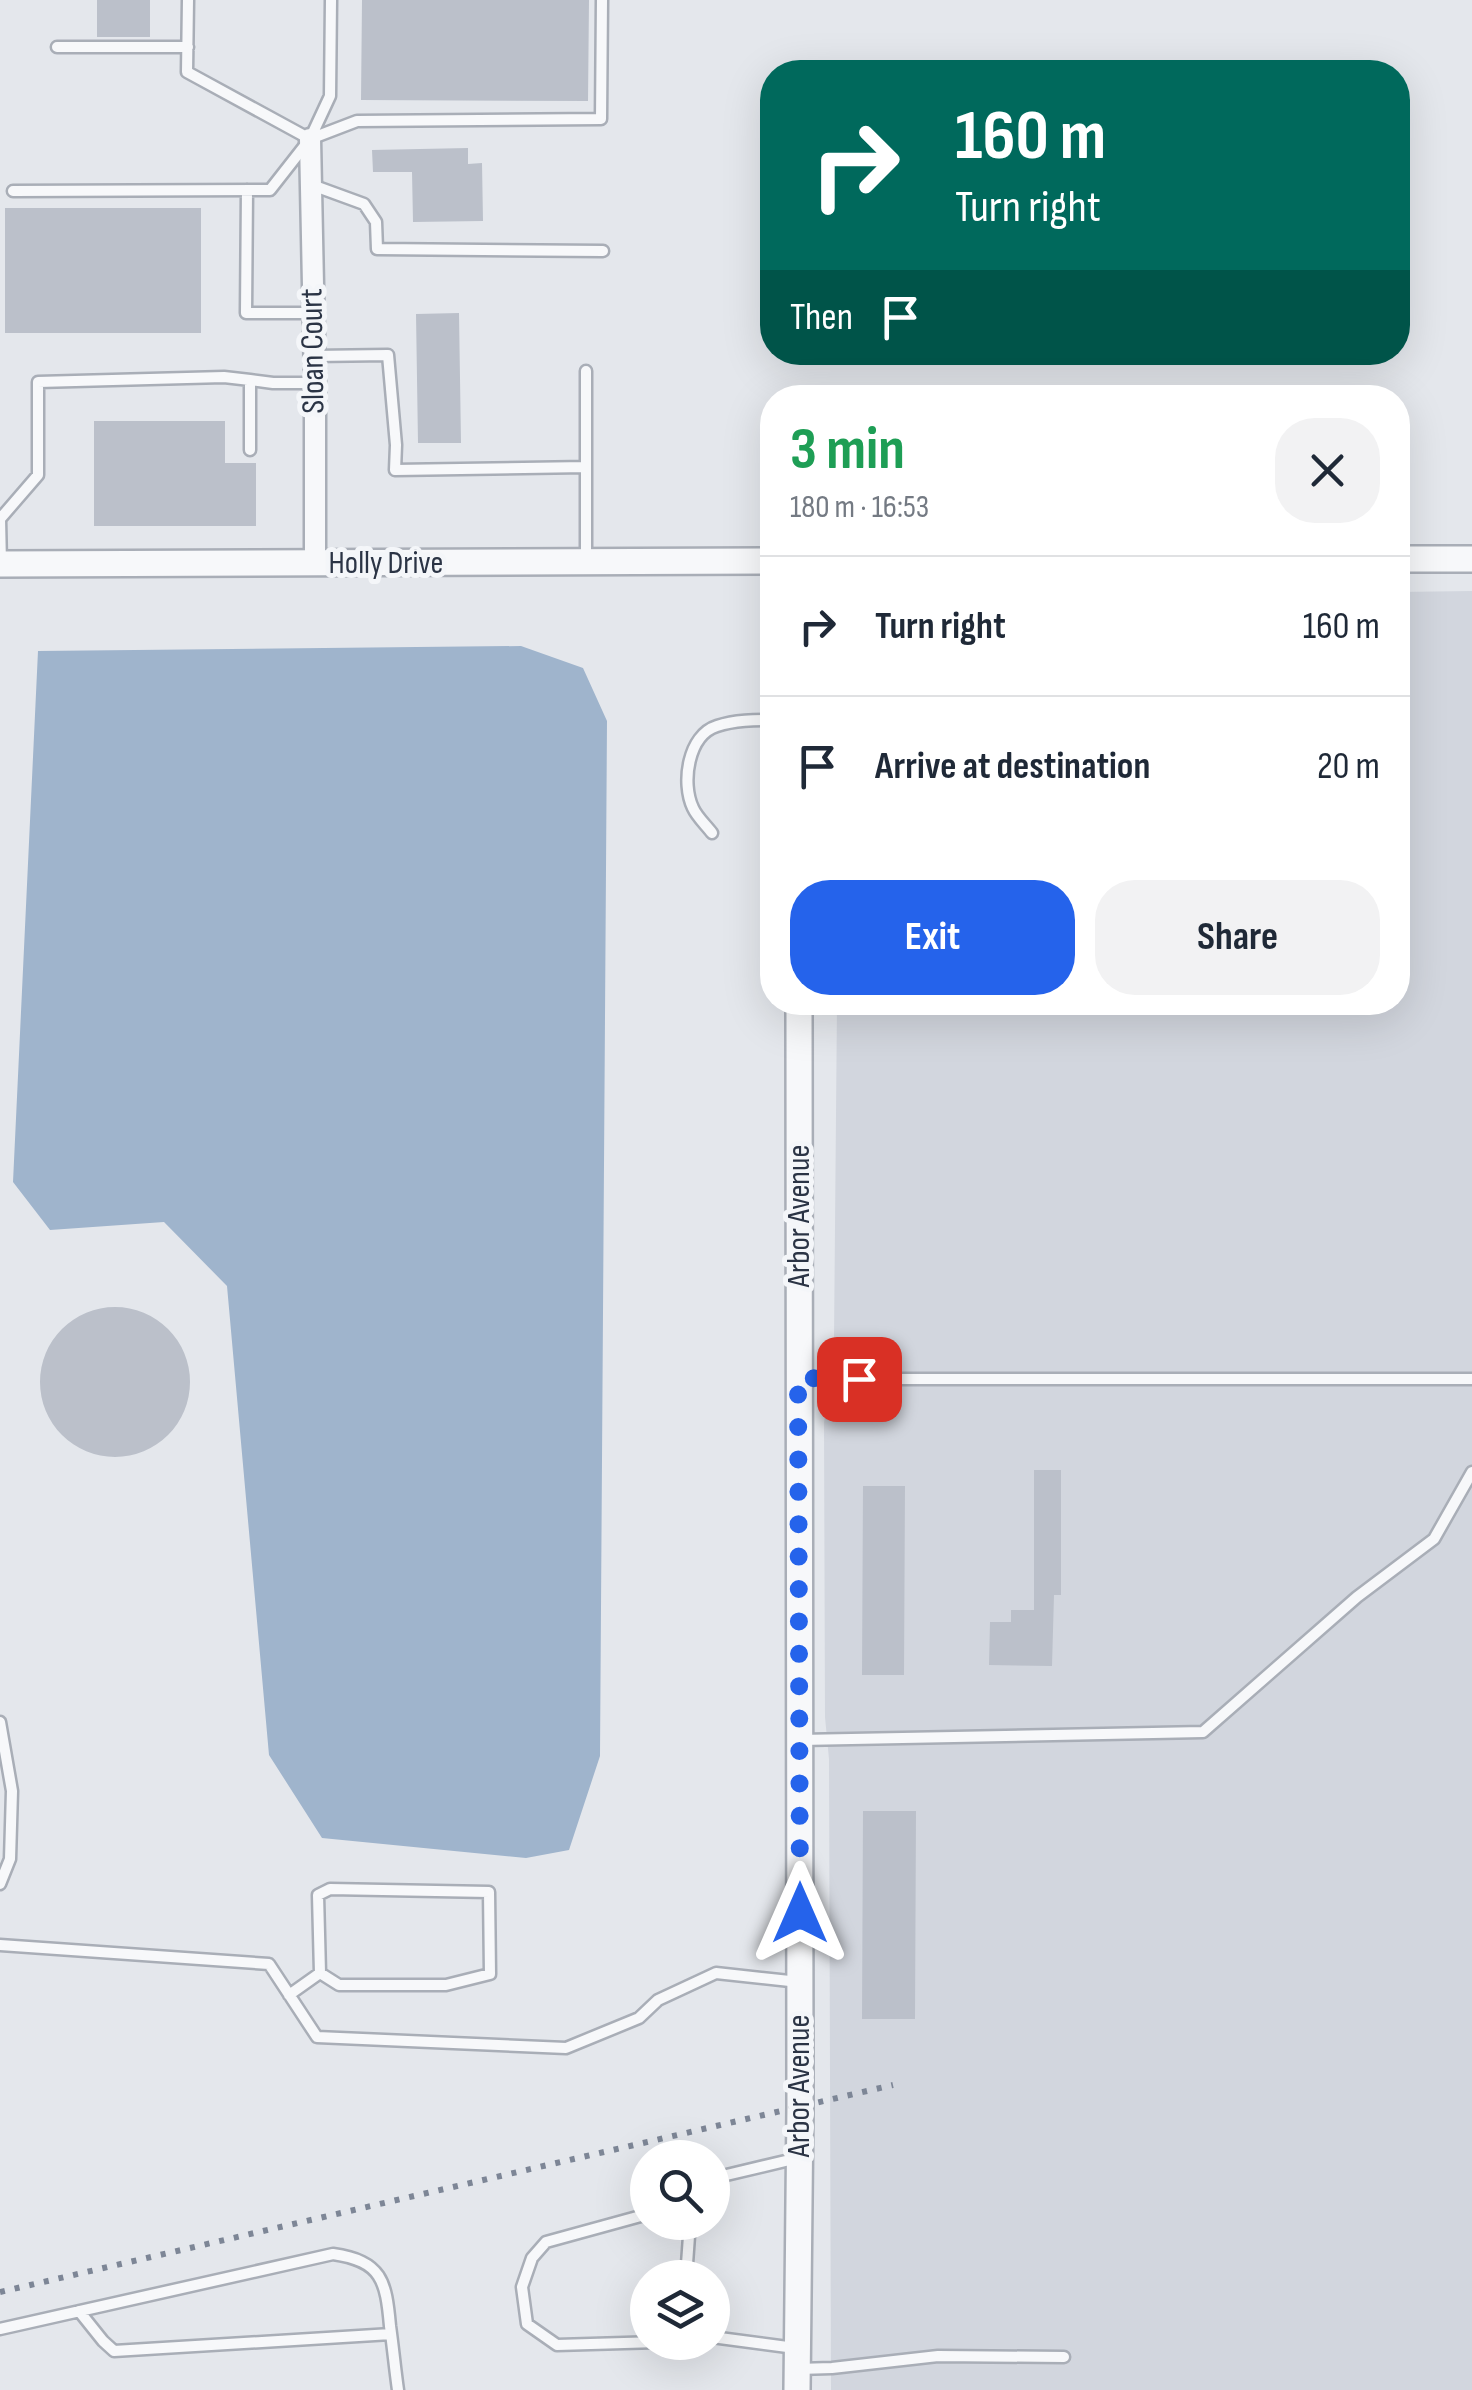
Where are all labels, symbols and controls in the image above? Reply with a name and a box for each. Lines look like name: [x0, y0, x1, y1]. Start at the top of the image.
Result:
text: 160 m: [955, 95, 1106, 179]
icon: right: [790, 100, 920, 230]
text: Turn right: [955, 180, 1101, 235]
street label: Sloan Court: [292, 288, 334, 414]
icon: arrive: [873, 290, 928, 345]
text: Then: [790, 295, 853, 340]
text: 3 min: [790, 414, 905, 486]
button: close: [1275, 418, 1380, 523]
text: 180 m · 16:53: [790, 488, 929, 527]
street label: Holly Drive: [329, 544, 443, 583]
icon: right: [790, 599, 845, 654]
text: Turn right: [875, 604, 1006, 649]
text: 160 m: [1303, 604, 1380, 649]
icon: arrive: [790, 739, 845, 794]
text: Arrive at destination: [875, 744, 1150, 789]
text: 20 m: [1317, 744, 1380, 789]
button: Exit: [790, 880, 1075, 995]
button: Share: [1095, 880, 1380, 995]
street label: Arbor Avenue: [780, 1145, 819, 1288]
pin: [817, 1337, 902, 1422]
icon: arrive: [832, 1352, 887, 1407]
position arrow: [748, 1861, 852, 1965]
street label: Arbor Avenue: [780, 2015, 819, 2158]
map controls: [630, 2140, 730, 2360]
button: search: [630, 2140, 730, 2240]
button: layers: [630, 2260, 730, 2360]

